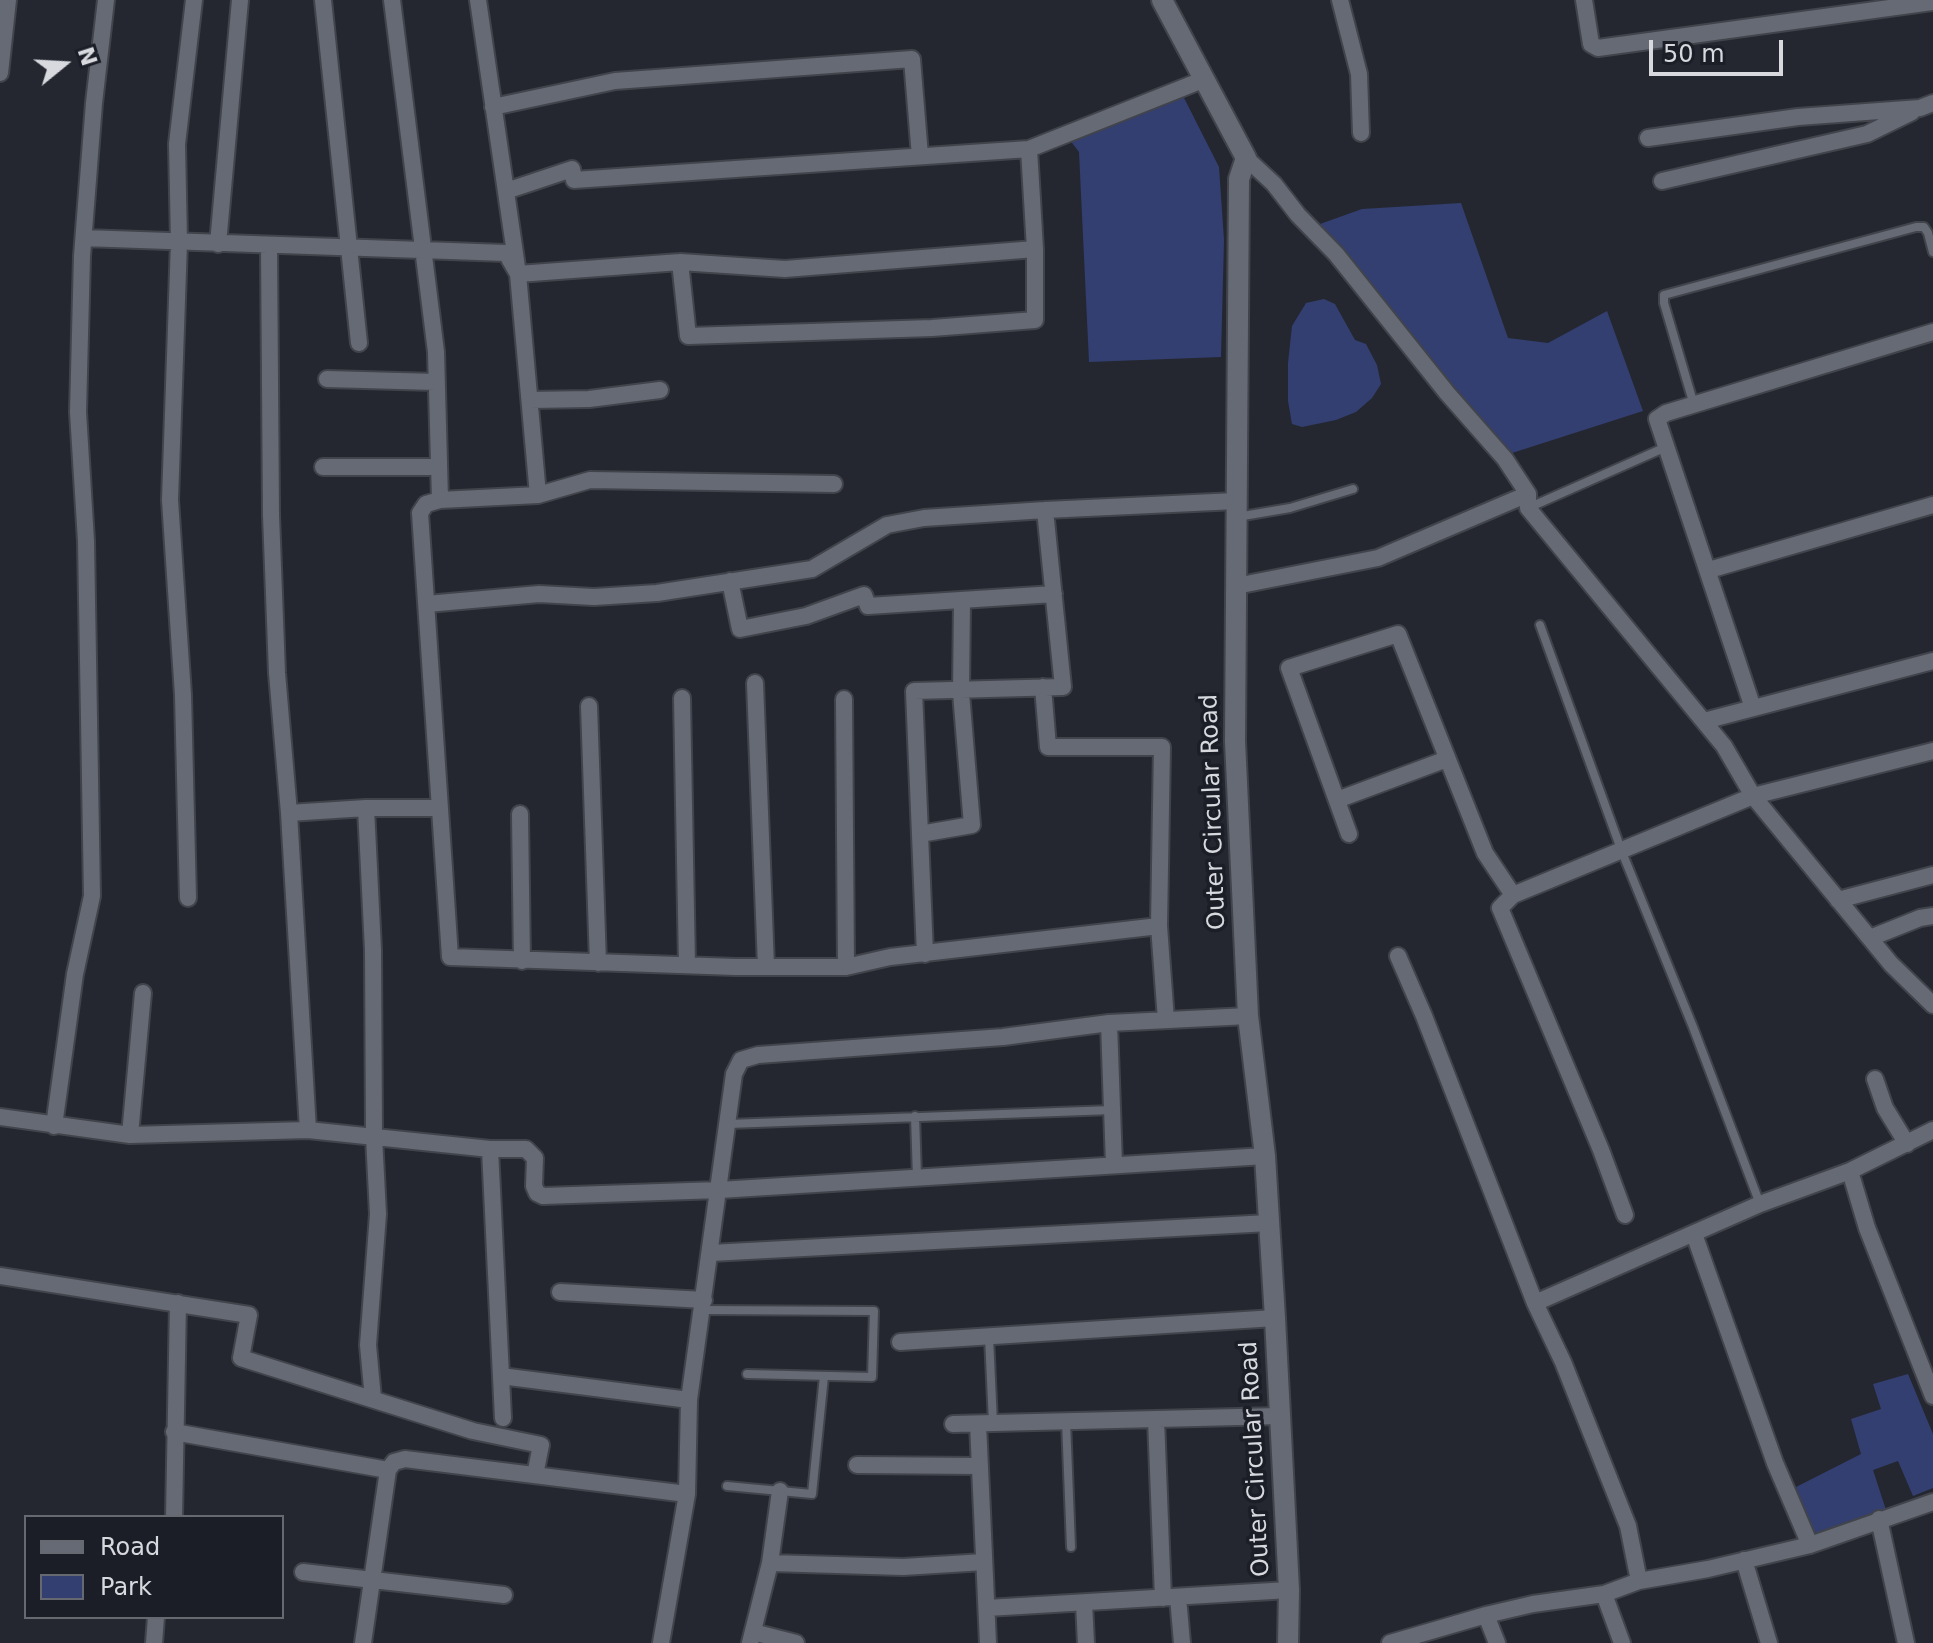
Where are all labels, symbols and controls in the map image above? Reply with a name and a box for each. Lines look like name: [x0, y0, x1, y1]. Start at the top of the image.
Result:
north arrow: [24, 24, 104, 104]
scale bar: [1653, 24, 1787, 74]
text: 50 m: [1663, 40, 1725, 68]
text: N: [73, 44, 102, 69]
street label: Outer Circular Road: [1195, 694, 1233, 930]
street label: Outer Circular Road: [1235, 1340, 1277, 1578]
legend: [24, 1515, 284, 1619]
text: Road: [100, 1533, 160, 1561]
text: Park: [100, 1573, 152, 1601]

